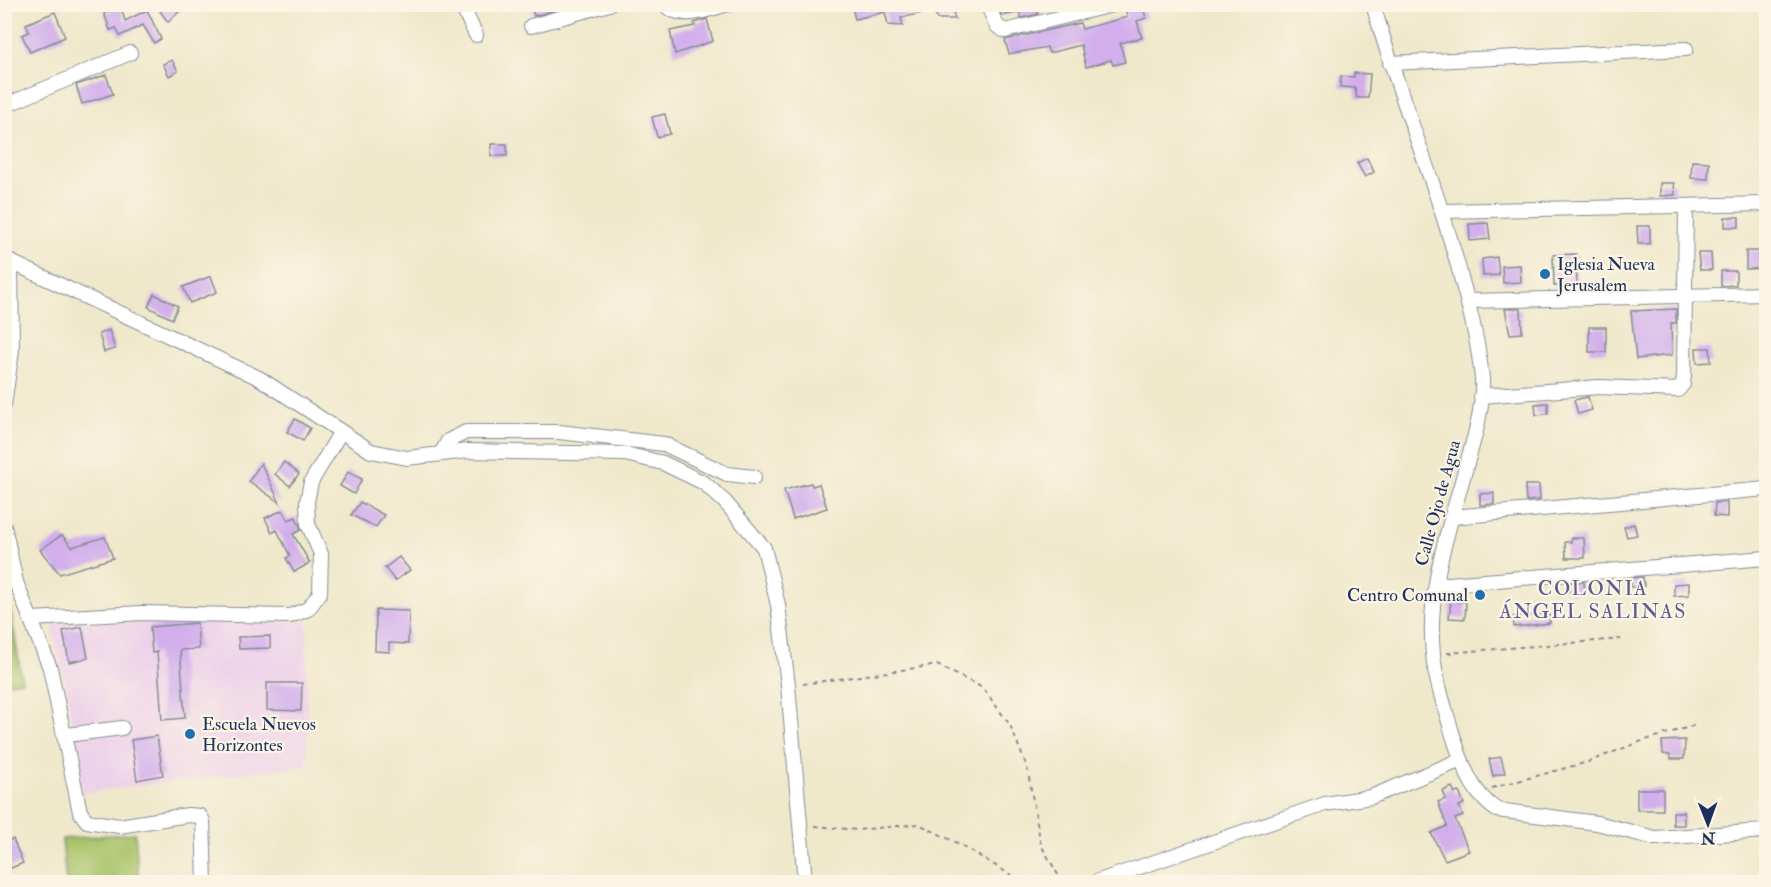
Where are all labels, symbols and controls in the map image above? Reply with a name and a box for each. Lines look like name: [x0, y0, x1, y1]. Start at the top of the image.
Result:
place label: Iglesia Nueva Jerusalem: [1556, 253, 1656, 297]
marker: Iglesia Nueva Jerusalem: [1538, 267, 1552, 281]
street label: Calle Ojo de Agua: [1410, 437, 1466, 569]
district label: COLONIA ÁNGEL SALINAS: [1498, 576, 1687, 624]
place label: Centro Comunal: [1347, 584, 1468, 607]
marker: Centro Comunal: [1473, 588, 1487, 602]
place label: Escuela Nuevos Horizontes: [202, 713, 316, 757]
marker: Escuela Nuevos Horizontes: [183, 727, 197, 741]
north arrow: [1678, 794, 1738, 854]
text: N: [1700, 828, 1717, 848]

